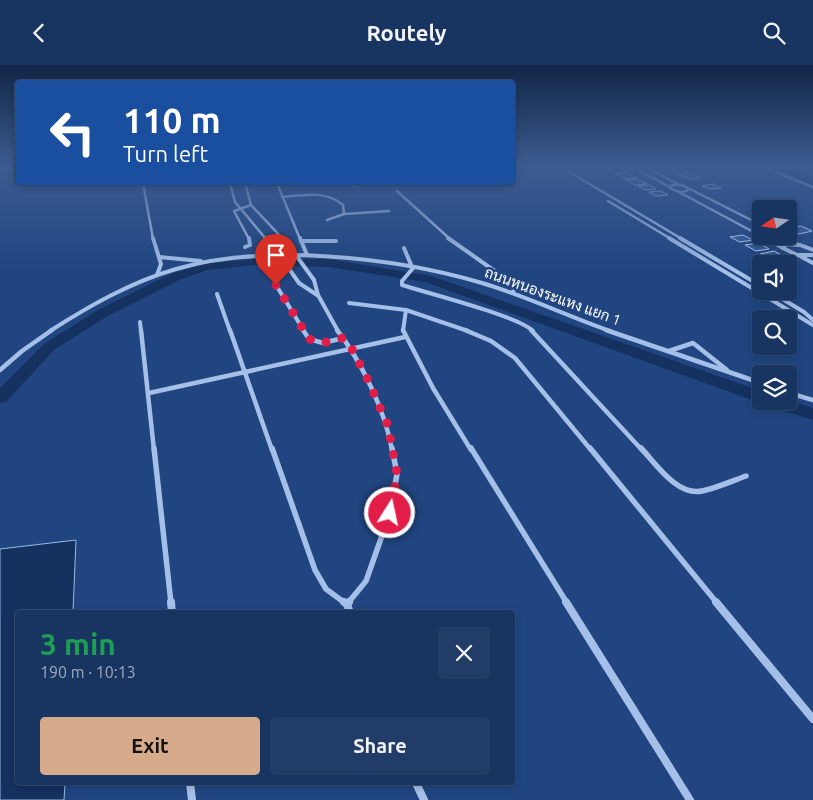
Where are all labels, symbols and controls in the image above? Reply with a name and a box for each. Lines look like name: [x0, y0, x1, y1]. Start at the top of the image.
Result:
icon: back: [25, 19, 53, 47]
icon: search: [760, 19, 788, 47]
text: Routely: [366, 20, 447, 45]
icon: left: [40, 100, 105, 165]
text: 110 m: [123, 100, 221, 140]
text: Turn left: [123, 141, 208, 166]
north arrow: [752, 200, 798, 245]
map controls: [752, 200, 797, 410]
pin: [255, 234, 297, 285]
icon: arrive: [262, 241, 290, 269]
button: sound: [752, 255, 797, 300]
street label: ถนนหนองระแหง แยก 1: [482, 263, 624, 329]
button: search: [752, 310, 797, 355]
button: layers: [752, 365, 797, 410]
position arrow: [363, 486, 415, 538]
text: 3 min: [40, 627, 116, 661]
button: close: [438, 627, 490, 679]
text: 190 m · 10:13: [40, 663, 136, 681]
button: Exit: [40, 717, 260, 775]
button: Share: [270, 717, 490, 775]

